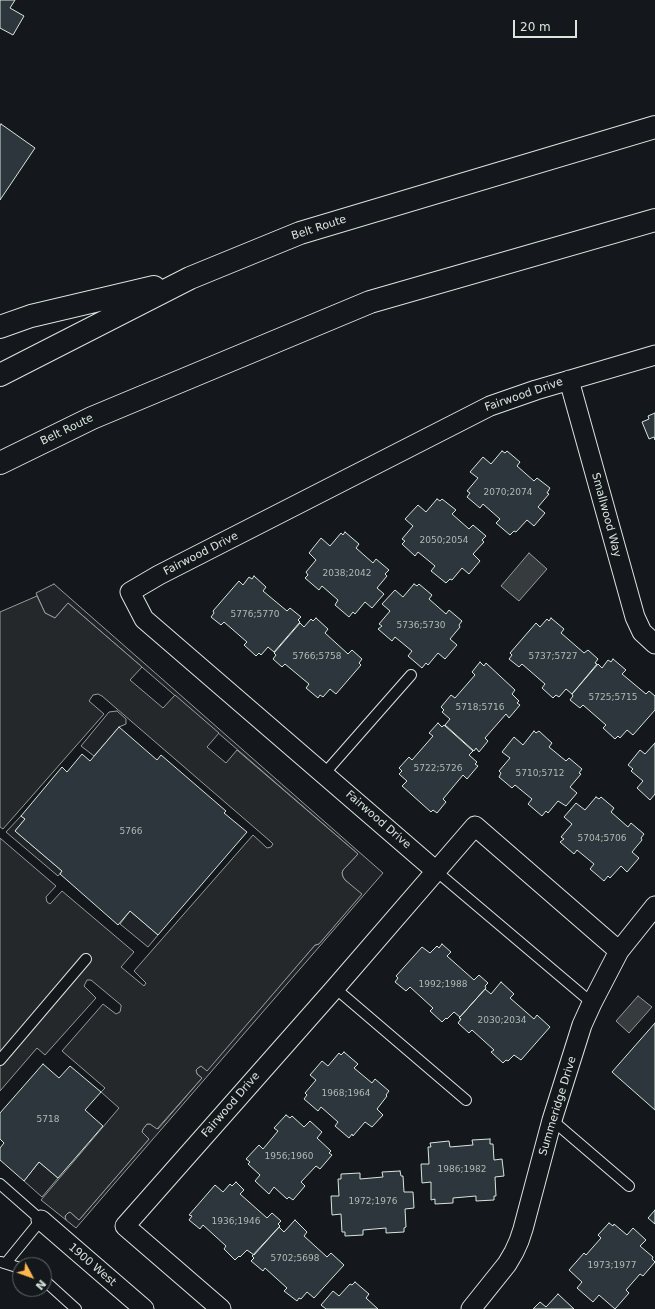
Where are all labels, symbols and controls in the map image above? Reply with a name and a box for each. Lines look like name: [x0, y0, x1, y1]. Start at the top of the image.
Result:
scale bar: [515, 12, 579, 38]
text: 20 m: [520, 20, 551, 34]
street label: Belt Route: [290, 213, 348, 243]
street label: Fairwood Drive: [483, 375, 565, 415]
street label: Belt Route: [38, 412, 96, 448]
street label: Smallwood Way: [588, 471, 624, 559]
house number: 2070;2074: [484, 488, 532, 498]
street label: Fairwood Drive: [162, 530, 240, 578]
house number: 2050;2054: [420, 536, 468, 546]
house number: 2038;2042: [323, 569, 371, 579]
house number: 5776;5770: [231, 610, 279, 620]
house number: 5736;5730: [397, 621, 445, 631]
house number: 5766;5758: [293, 652, 341, 662]
house number: 5737;5727: [529, 652, 577, 662]
house number: 5725;5715: [589, 693, 637, 703]
house number: 5718;5716: [456, 703, 504, 713]
house number: 5722;5726: [414, 764, 462, 774]
house number: 5710;5712: [516, 769, 564, 779]
street label: Fairwood Drive: [343, 788, 413, 852]
house number: 5766: [120, 827, 142, 837]
house number: 5704;5706: [578, 834, 626, 844]
house number: 1992;1988: [419, 980, 467, 990]
house number: 2030;2034: [478, 1016, 526, 1026]
street label: Summeridge Drive: [537, 1055, 579, 1157]
street label: Fairwood Drive: [199, 1070, 263, 1140]
house number: 1968;1964: [322, 1089, 370, 1099]
house number: 5718: [37, 1115, 59, 1125]
house number: 1956;1960: [265, 1152, 313, 1162]
house number: 1986;1982: [438, 1165, 486, 1175]
house number: 1972;1976: [349, 1197, 397, 1207]
house number: 1936;1946: [212, 1217, 260, 1227]
street label: 1900 West: [66, 1241, 118, 1289]
house number: 5702;5698: [271, 1254, 319, 1264]
north arrow: [12, 1257, 52, 1297]
house number: 1973;1977: [588, 1261, 636, 1271]
text: N: [33, 1277, 49, 1292]

